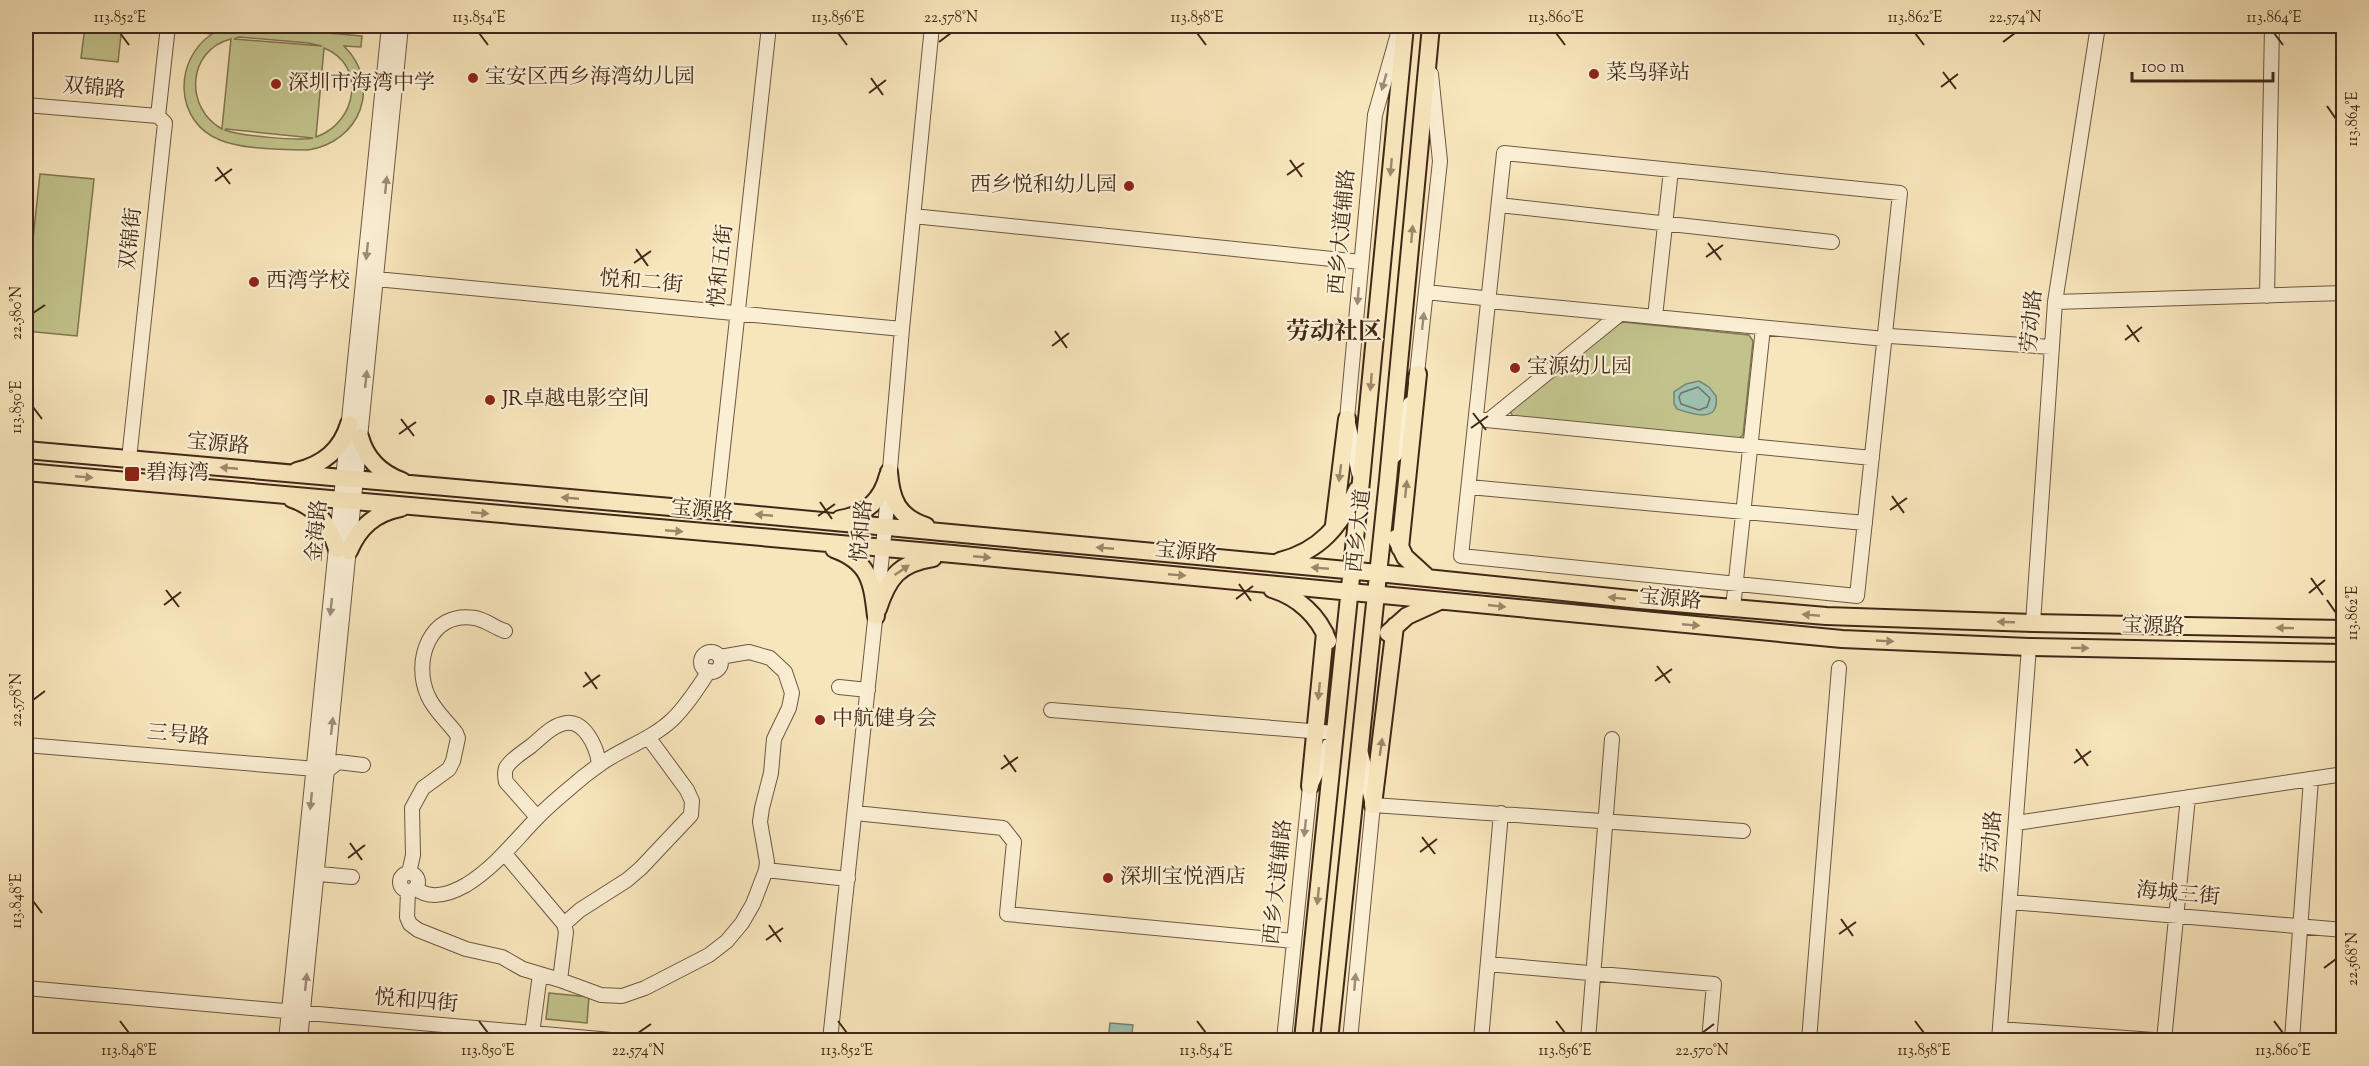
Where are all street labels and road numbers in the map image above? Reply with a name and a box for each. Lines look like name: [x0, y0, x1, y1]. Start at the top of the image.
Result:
street label: 双锦路: [61, 71, 127, 107]
street label: 西乡大道辅路: [1323, 168, 1363, 296]
street label: 双锦街: [114, 206, 150, 272]
street label: 悦和五街: [703, 223, 741, 309]
street label: 悦和二街: [598, 264, 684, 302]
street label: 劳动路: [2015, 288, 2051, 354]
street label: 宝源路: [185, 427, 251, 463]
street label: 西乡大道: [1341, 488, 1379, 574]
street label: 宝源路: [669, 493, 735, 529]
street label: 金海路: [300, 498, 336, 564]
street label: 悦和路: [845, 498, 881, 564]
street label: 宝源路: [1153, 535, 1219, 571]
street label: 宝源路: [1637, 582, 1703, 618]
street label: 宝源路: [2121, 611, 2185, 643]
street label: 三号路: [145, 718, 211, 754]
street label: 劳动路: [1976, 810, 2010, 874]
street label: 西乡大道辅路: [1257, 818, 1301, 946]
street label: 海城三街: [2135, 876, 2221, 914]
street label: 悦和四街: [373, 983, 459, 1021]

